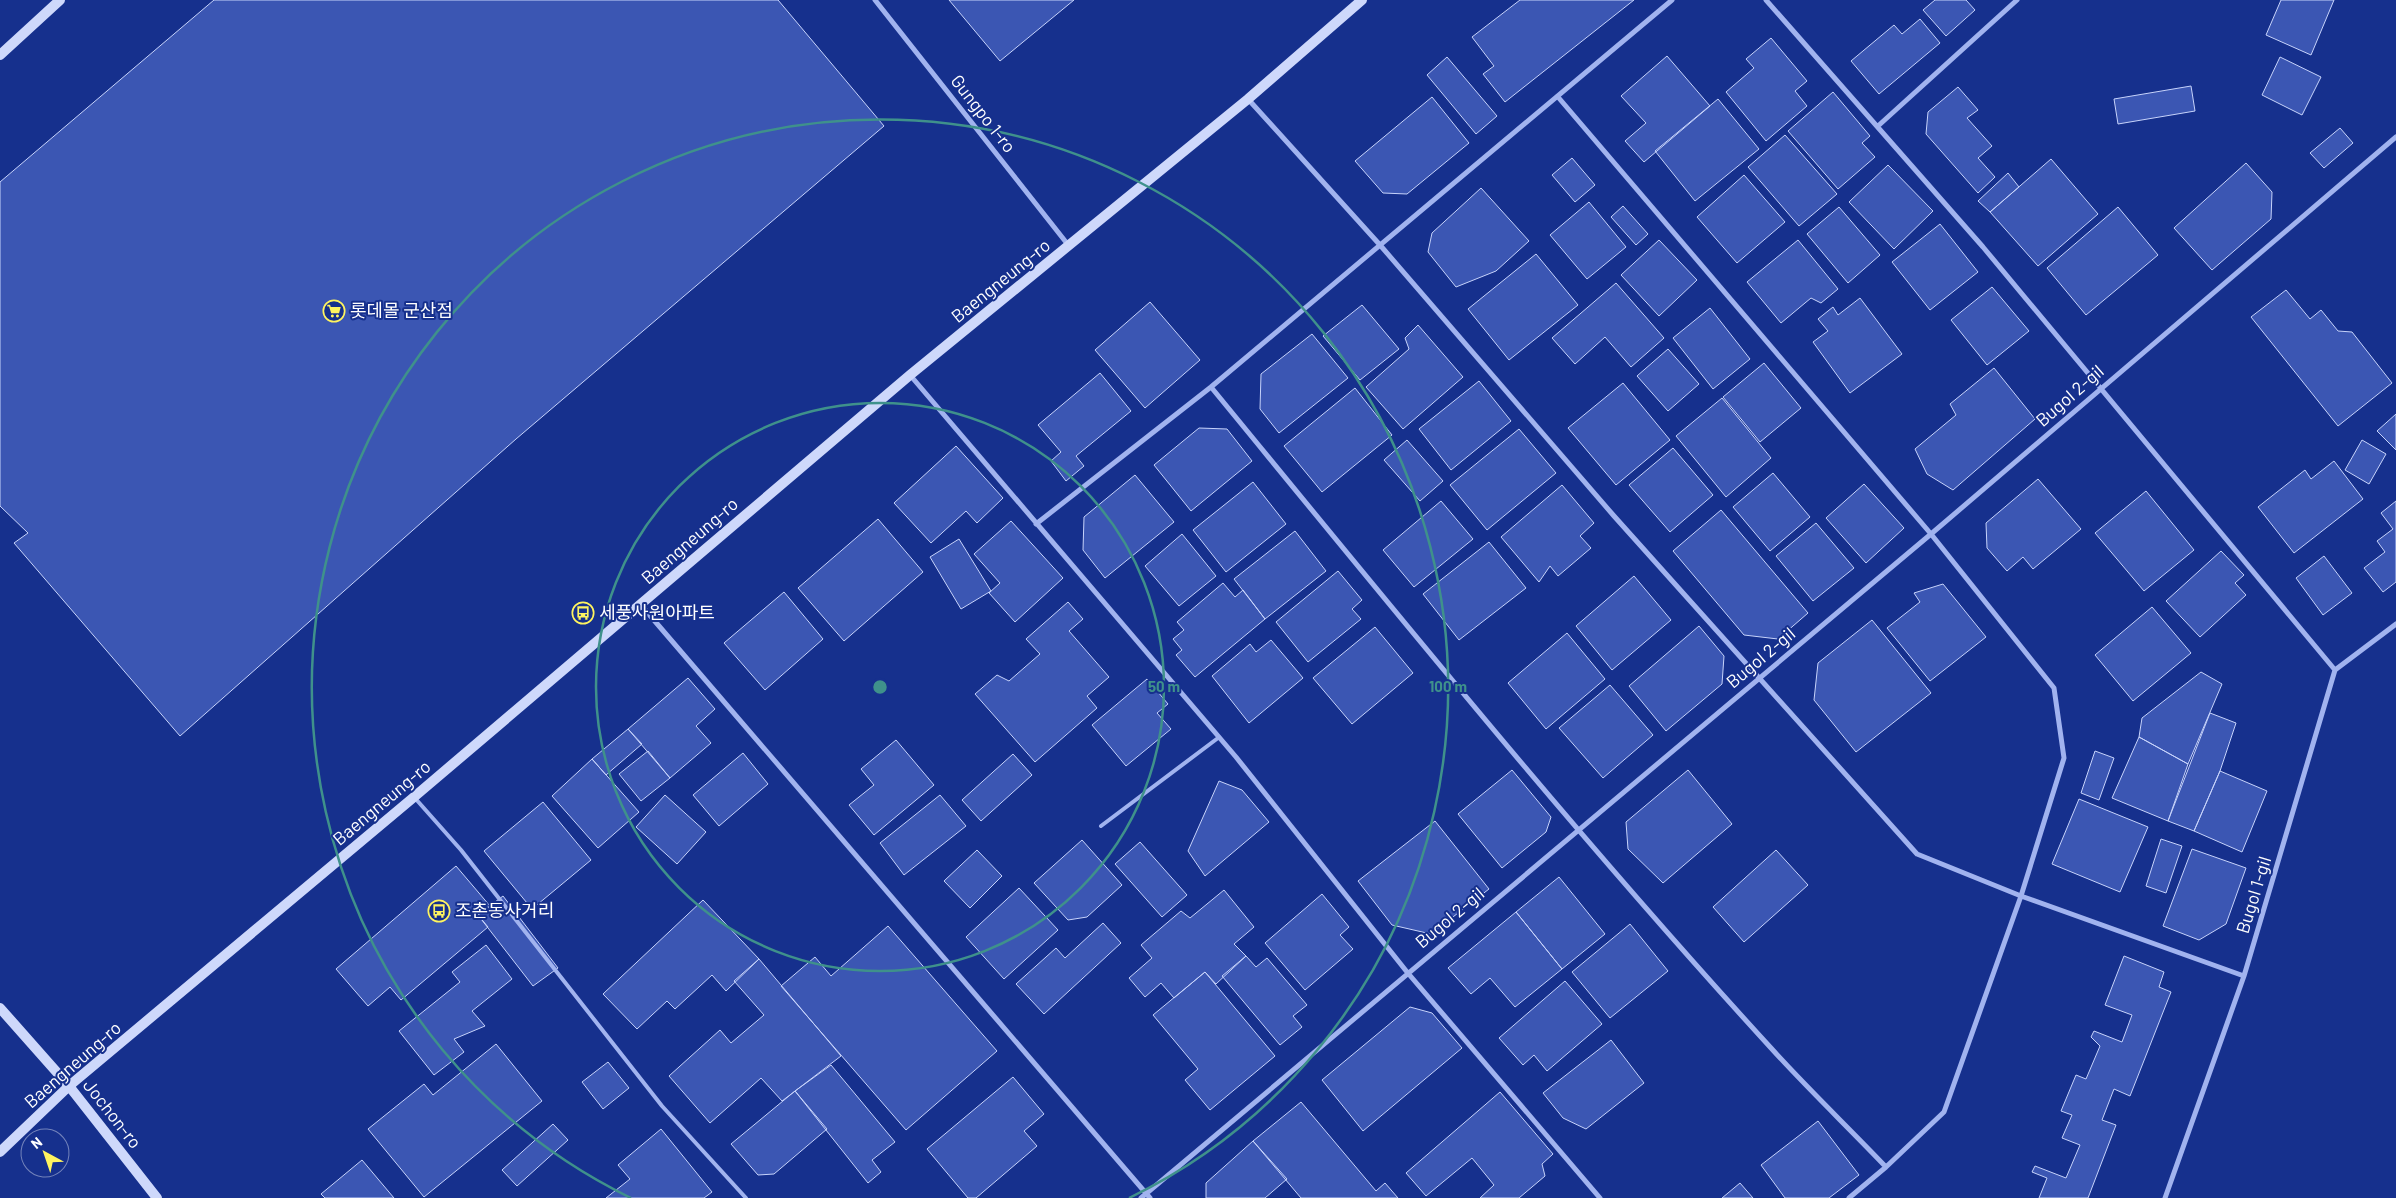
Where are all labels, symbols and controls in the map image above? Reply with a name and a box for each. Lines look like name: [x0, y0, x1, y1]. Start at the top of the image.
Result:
street label: Gungpo 1-ro: [947, 70, 1021, 157]
street label: Baengneung-ro: [946, 234, 1054, 327]
supermarket icon: 롯데몰 군산점: [322, 299, 346, 323]
place label: 롯데몰 군산점: [350, 299, 453, 321]
street label: Bugol 2-gil: [2031, 360, 2108, 431]
street label: Baengneung-ro: [637, 492, 742, 588]
bus stop icon: 세풍사원아파트: [571, 601, 595, 625]
place label: 세풍사원아파트: [599, 601, 715, 623]
street label: Bugol 2-gil: [1722, 622, 1799, 692]
text: 50 m: [1148, 677, 1180, 695]
text: 100 m: [1429, 677, 1467, 695]
centre of rings: [871, 678, 889, 696]
street label: Baengneung-ro: [328, 755, 435, 849]
street label: Bugol 1-gil: [2231, 853, 2275, 936]
street label: Bugol 2-gil: [1411, 882, 1488, 952]
bus stop icon: 조촌동사거리: [427, 899, 451, 923]
place label: 조촌동사거리: [455, 899, 554, 921]
street label: Baengneung-ro: [20, 1016, 125, 1112]
street label: Jochon-ro: [79, 1074, 147, 1152]
north arrow: [20, 1128, 70, 1178]
text: N: [27, 1133, 45, 1152]

